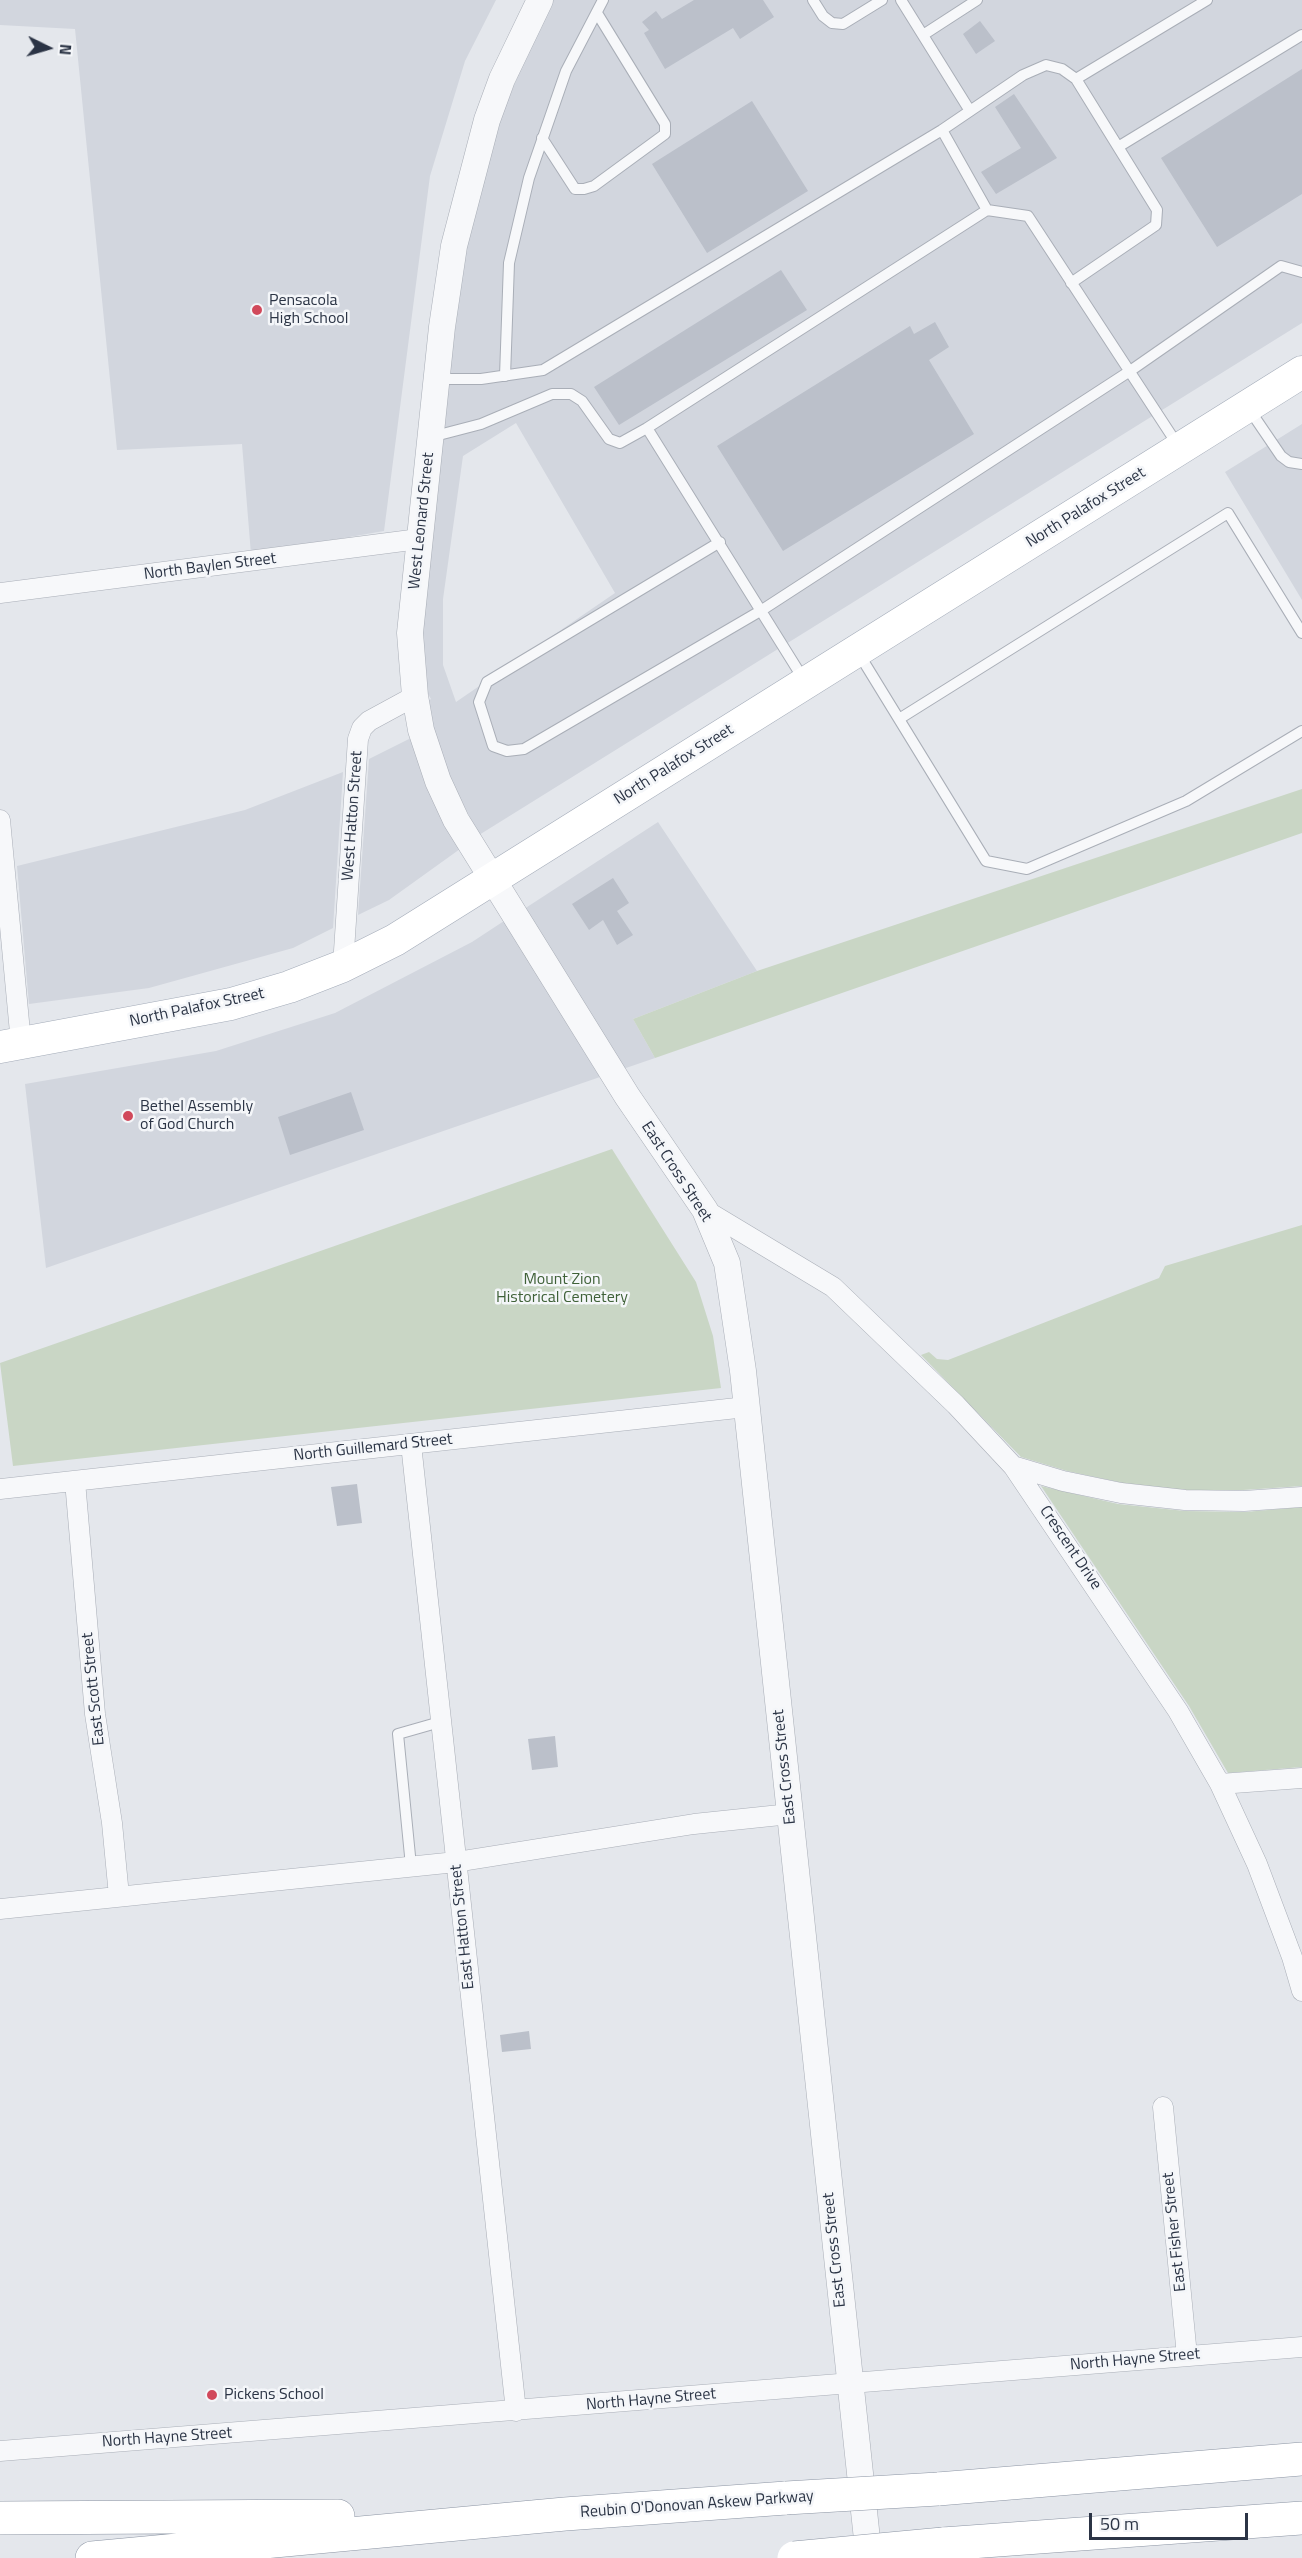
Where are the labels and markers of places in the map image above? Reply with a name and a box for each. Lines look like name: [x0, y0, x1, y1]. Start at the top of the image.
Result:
place label: Pensacola High School: [269, 291, 348, 329]
marker: Pensacola High School: [250, 303, 264, 317]
place label: Bethel Assembly of God Church: [140, 1097, 253, 1135]
marker: Bethel Assembly of God Church: [121, 1109, 135, 1123]
place label: Pickens School: [224, 2385, 324, 2405]
marker: Pickens School: [205, 2388, 219, 2402]

